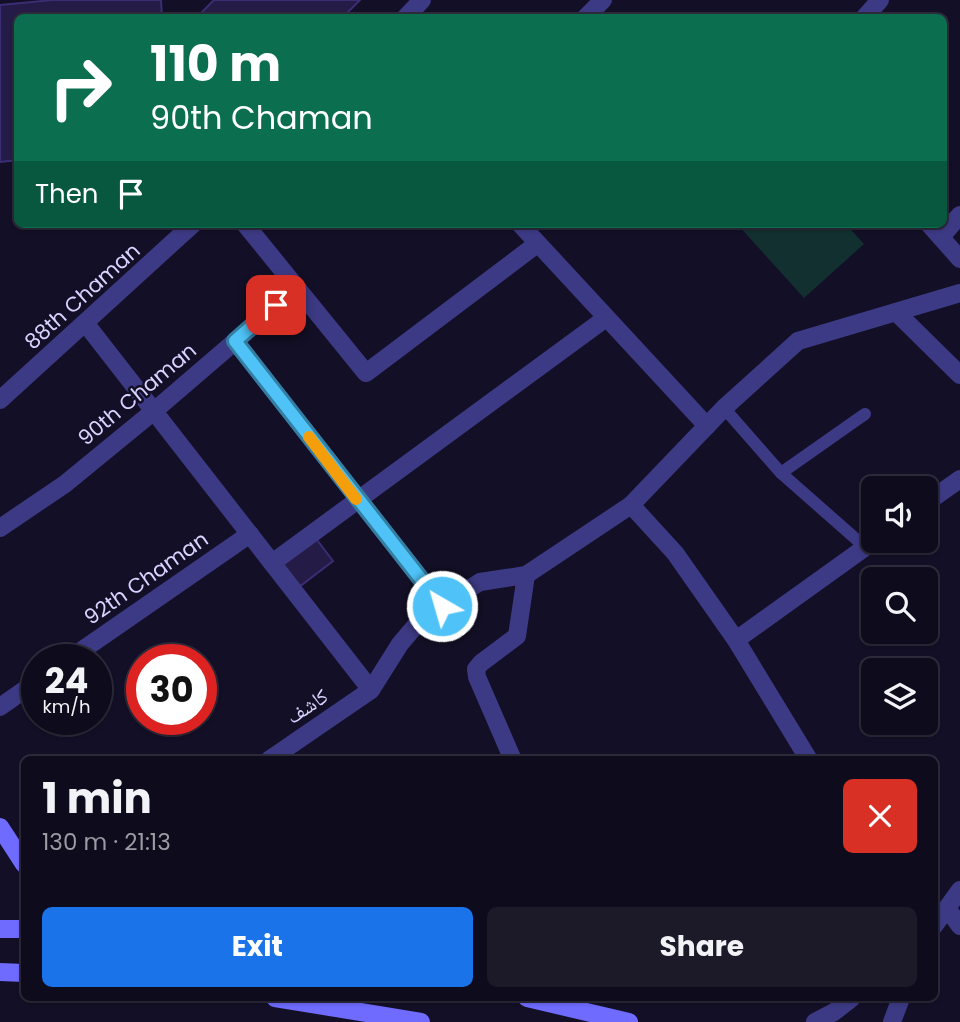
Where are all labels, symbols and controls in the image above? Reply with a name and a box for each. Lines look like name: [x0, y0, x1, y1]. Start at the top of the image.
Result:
text: 110 m: [150, 30, 281, 98]
icon: right: [35, 42, 126, 133]
text: 90th Chaman: [150, 95, 373, 140]
icon: arrive: [112, 175, 150, 213]
text: Then: [35, 176, 98, 212]
street label: 88th Chaman: [18, 236, 146, 356]
pin: [246, 275, 306, 335]
icon: arrive: [257, 286, 295, 324]
street label: 90th Chaman: [72, 336, 202, 452]
map controls: [861, 476, 938, 735]
button: sound: [861, 476, 938, 553]
street label: 92th Chaman: [78, 525, 214, 631]
button: search: [861, 567, 938, 644]
position arrow: [405, 569, 479, 643]
speed limit sign: 30: [126, 644, 217, 735]
text: 24: [45, 656, 88, 705]
button: layers: [861, 658, 938, 735]
street label: کاشف: [280, 681, 334, 731]
text: km/h: [43, 694, 90, 719]
text: 1 min: [42, 769, 152, 828]
button: close: [843, 779, 917, 853]
text: 130 m · 21:13: [42, 826, 171, 858]
button: Exit: [42, 907, 473, 987]
button: Share: [487, 907, 917, 987]

